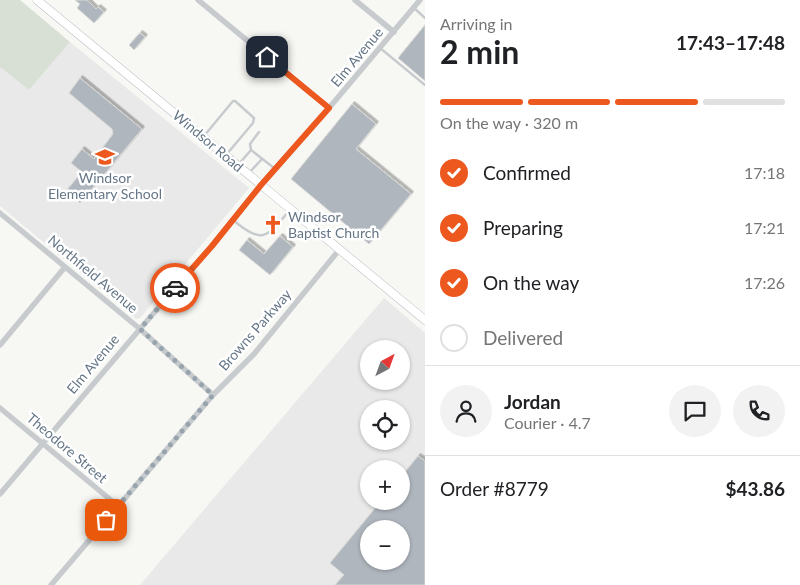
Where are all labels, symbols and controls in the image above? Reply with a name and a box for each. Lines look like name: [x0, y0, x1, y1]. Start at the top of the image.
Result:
text: Arriving in: [440, 14, 513, 33]
street label: Elm Avenue: [327, 24, 386, 90]
text: 17:43–17:48: [676, 31, 785, 54]
text: 2 min: [440, 32, 519, 71]
pin: [246, 36, 288, 78]
icon: home: [253, 43, 281, 71]
street label: Windsor Road: [170, 106, 247, 175]
text: On the way · 320 m: [440, 113, 578, 132]
school or university icon: Windsor Elementary School: [94, 146, 116, 168]
icon: check: [440, 159, 468, 187]
text: Confirmed: [483, 161, 571, 184]
text: 17:18: [744, 163, 785, 182]
place label: Windsor Elementary School: [48, 169, 162, 202]
place label: Windsor Baptist Church: [288, 208, 379, 241]
church icon: Windsor Baptist Church: [262, 214, 284, 236]
icon: check: [440, 214, 468, 242]
text: Preparing: [483, 216, 563, 239]
text: 17:21: [744, 218, 785, 237]
street label: Northfield Avenue: [45, 231, 142, 316]
courier: [150, 263, 200, 313]
icon: check: [440, 269, 468, 297]
text: On the way: [483, 271, 579, 294]
text: 17:26: [744, 273, 785, 292]
icon: car: [161, 274, 189, 302]
street label: Browns Parkway: [215, 285, 295, 374]
text: Delivered: [483, 326, 563, 349]
street label: Elm Avenue: [63, 331, 122, 397]
north arrow: [360, 340, 410, 390]
map controls: [360, 340, 410, 570]
button: person: [440, 385, 492, 437]
button: chat: [669, 385, 721, 437]
button: phone: [733, 385, 785, 437]
text: Jordan: [504, 390, 561, 413]
button: locate: [360, 400, 410, 450]
street label: Theodore Street: [24, 409, 111, 486]
text: Courier · 4.7: [504, 413, 591, 432]
button: +: [360, 460, 410, 510]
text: Order #8779: [440, 477, 549, 500]
text: $43.86: [725, 477, 785, 500]
pin: [85, 499, 127, 541]
icon: bag: [92, 506, 120, 534]
button: −: [360, 520, 410, 570]

